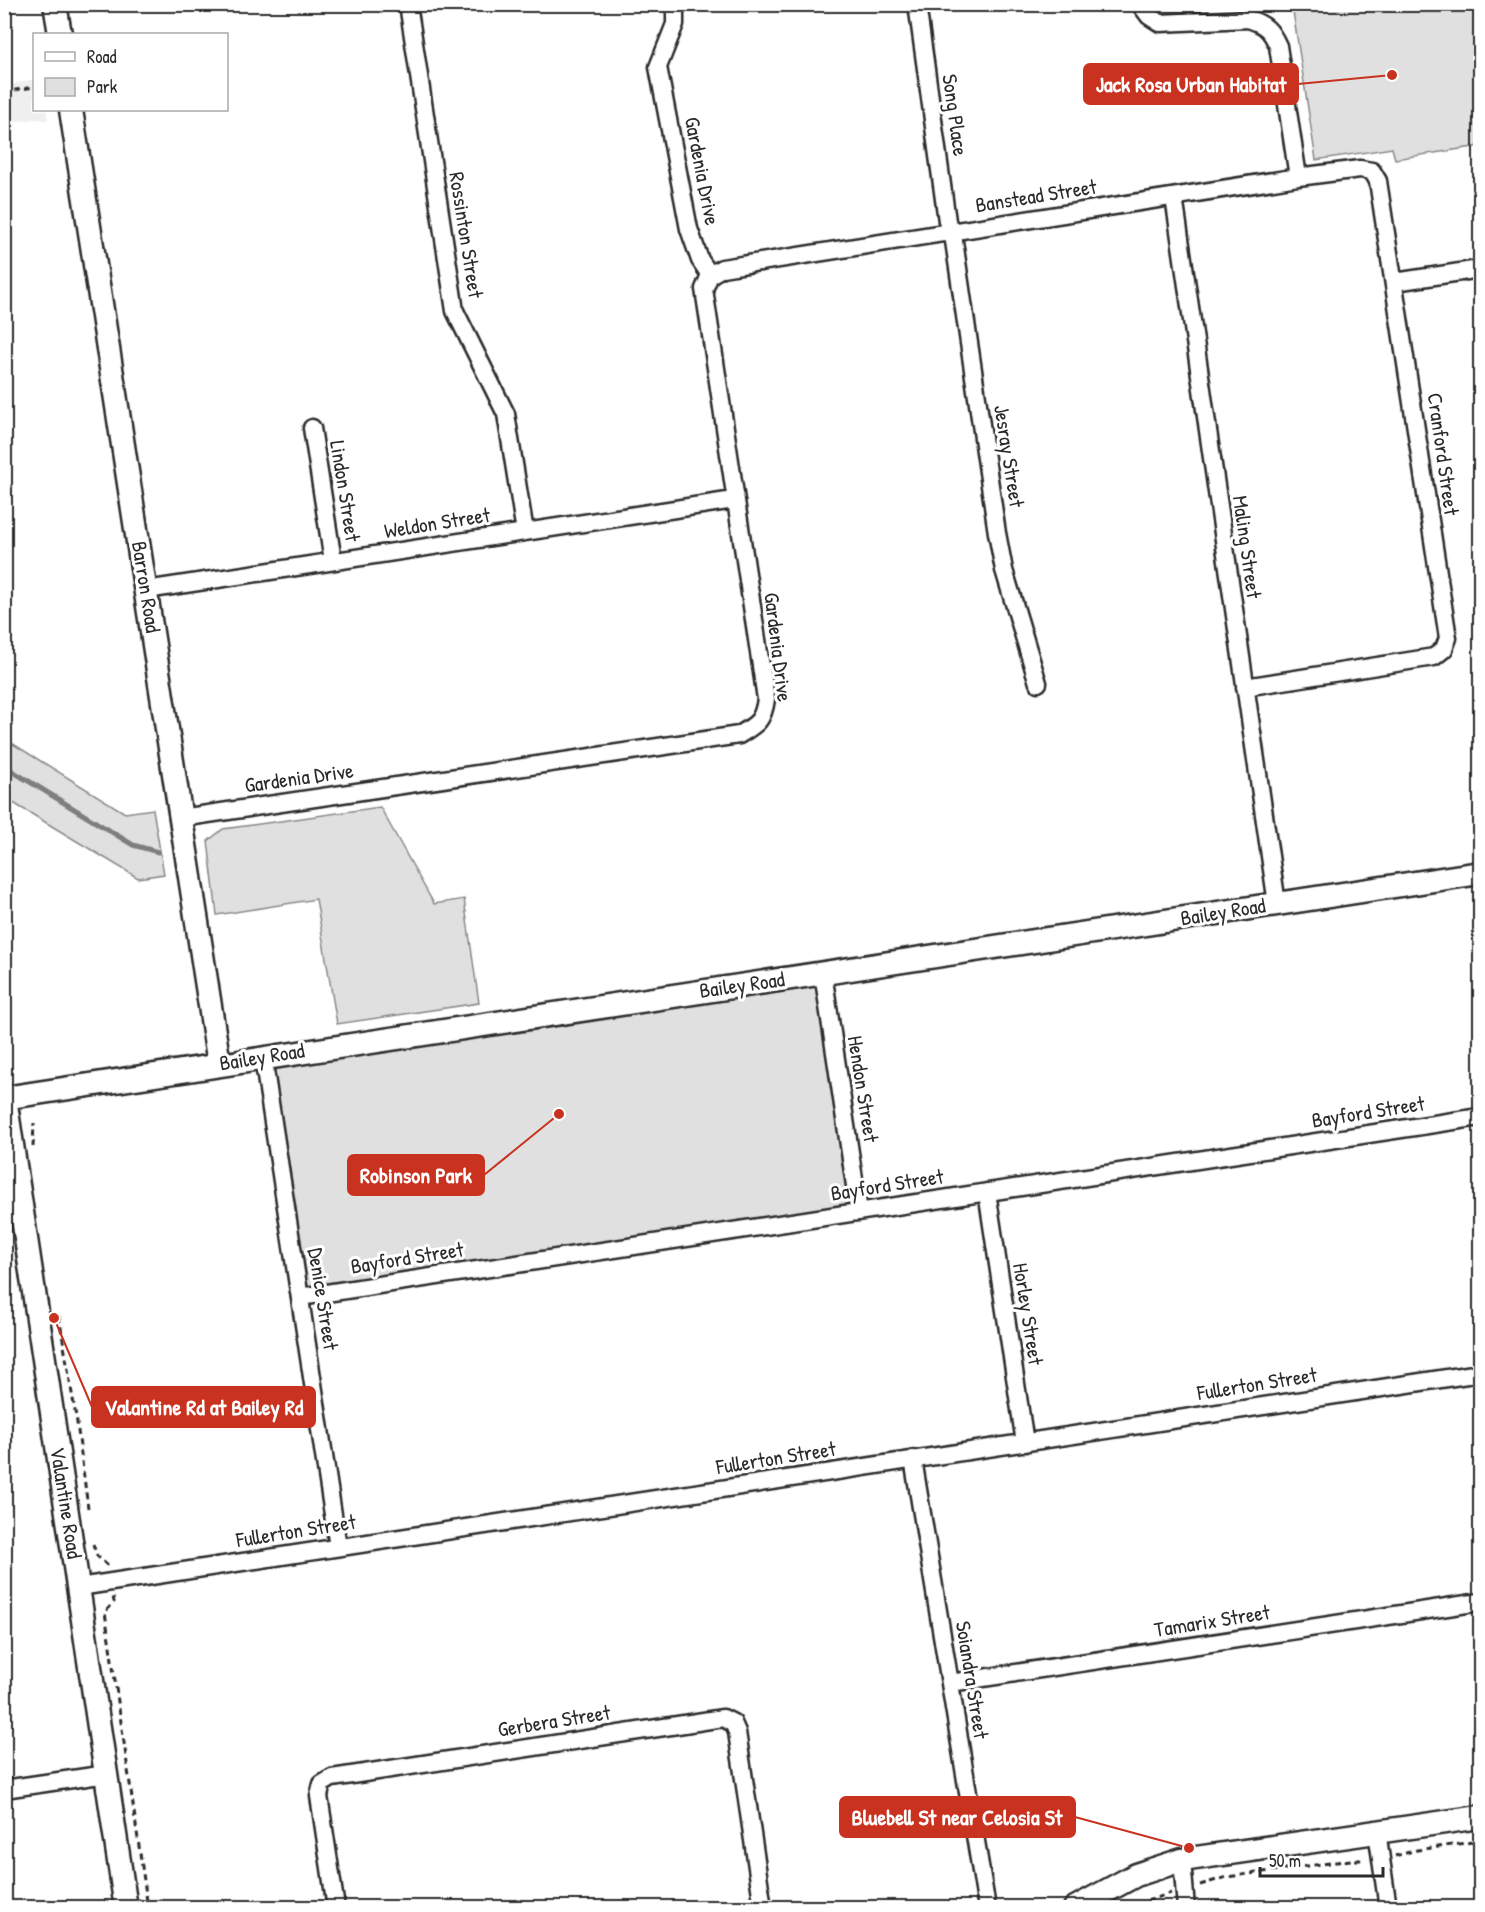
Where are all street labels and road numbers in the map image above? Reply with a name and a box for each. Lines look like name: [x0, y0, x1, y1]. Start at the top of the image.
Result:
street label: Song Place: [935, 72, 976, 158]
street label: Gardenia Drive: [678, 114, 727, 228]
street label: Rossinton Street: [442, 170, 491, 301]
street label: Banstead Street: [973, 172, 1099, 219]
street label: Cranford Street: [1421, 391, 1467, 518]
street label: Jesray Street: [987, 403, 1032, 510]
street label: Lindon Street: [323, 438, 368, 544]
street label: Maling Street: [1226, 494, 1269, 601]
street label: Weldon Street: [382, 500, 493, 545]
street label: Barron Road: [125, 539, 168, 635]
street label: Gardenia Drive: [757, 591, 800, 703]
street label: Gardenia Drive: [243, 756, 355, 799]
street label: Bailey Road: [1178, 890, 1267, 933]
street label: Bailey Road: [697, 964, 786, 1005]
street label: Hendon Street: [841, 1034, 886, 1145]
street label: Bailey Road: [217, 1035, 306, 1078]
street label: Bayford Street: [1309, 1088, 1427, 1135]
street label: Bayford Street: [828, 1161, 946, 1208]
street label: Bayford Street: [348, 1234, 466, 1281]
street label: Denice Street: [301, 1246, 346, 1353]
street label: Horley Street: [1006, 1261, 1051, 1368]
street label: Fullerton Street: [1194, 1360, 1320, 1407]
street label: Fullerton Street: [713, 1434, 839, 1481]
street label: Valantine Road: [43, 1445, 90, 1561]
street label: Fullerton Street: [233, 1507, 359, 1554]
street label: Tamarix Street: [1152, 1597, 1272, 1644]
street label: Soiandra Street: [949, 1619, 996, 1742]
street label: Gerbera Street: [496, 1697, 613, 1744]

